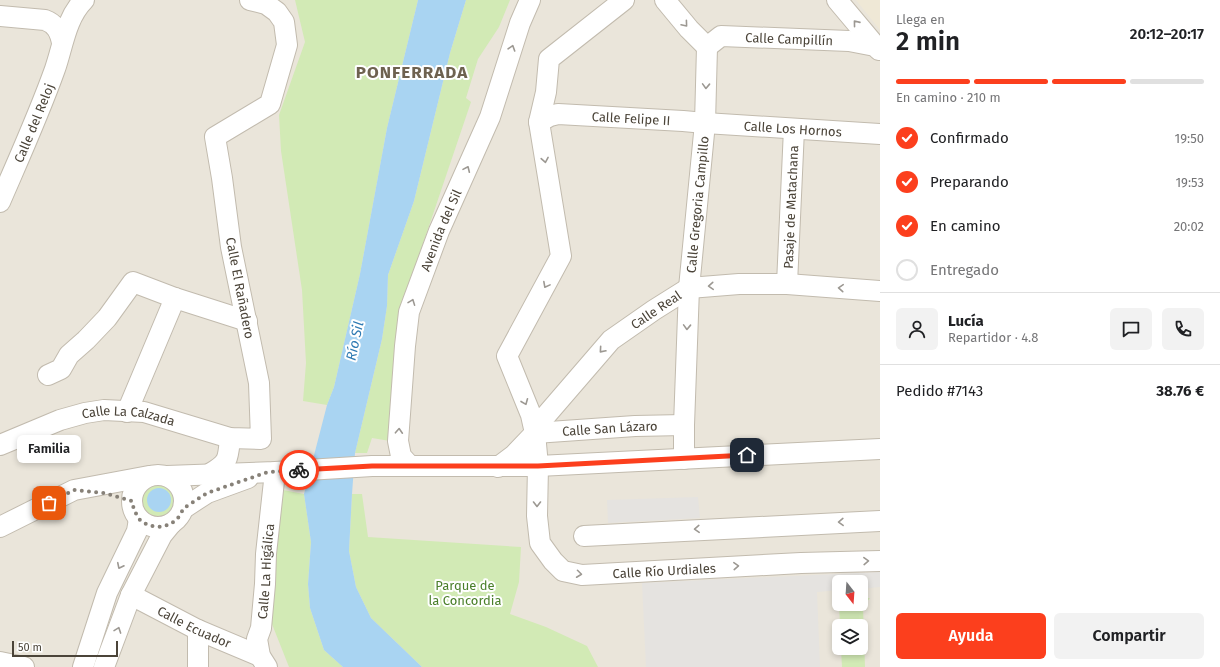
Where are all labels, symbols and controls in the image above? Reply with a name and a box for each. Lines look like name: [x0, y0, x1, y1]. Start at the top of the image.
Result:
text: Llega en: [896, 12, 945, 27]
one-way arrow: [681, 20, 688, 27]
one-way arrow: [854, 21, 861, 28]
text: 20:12–20:17: [1130, 25, 1204, 43]
text: 2 min: [896, 26, 960, 57]
street label: Calle Campillín: [745, 29, 833, 48]
one-way arrow: [508, 44, 516, 51]
district label: PONFERRADA: [356, 62, 468, 83]
street label: Calle del Reloj: [11, 81, 57, 165]
one-way arrow: [702, 83, 710, 89]
text: En camino · 210 m: [896, 90, 1001, 105]
street label: Calle Felipe II: [591, 108, 671, 128]
street label: Calle Los Hornos: [743, 118, 842, 139]
icon: check: [896, 127, 918, 149]
text: Confirmado: [930, 129, 1009, 147]
text: 19:50: [1175, 131, 1204, 146]
street label: Calle Gregoria Campillo: [683, 135, 711, 274]
street label: Pasaje de Matachana: [780, 145, 801, 269]
one-way arrow: [540, 157, 549, 163]
one-way arrow: [462, 166, 470, 174]
icon: check: [896, 171, 918, 193]
text: Preparando: [930, 173, 1009, 191]
text: 19:53: [1175, 175, 1204, 190]
street label: Avenida del Sil: [417, 187, 464, 273]
icon: check: [896, 215, 918, 237]
text: En camino: [930, 217, 1000, 235]
text: 20:02: [1174, 219, 1204, 234]
street label: Calle El Rañadero: [223, 236, 257, 340]
text: Entregado: [930, 261, 999, 279]
one-way arrow: [543, 281, 550, 288]
one-way arrow: [708, 282, 714, 291]
one-way arrow: [838, 284, 844, 293]
street label: Calle Real: [628, 288, 684, 332]
one-way arrow: [408, 299, 416, 306]
button: person: [896, 308, 938, 350]
button: chat: [1110, 308, 1152, 350]
button: phone: [1162, 308, 1204, 350]
text: Lucía: [948, 312, 984, 330]
water label: Río Sil: [343, 320, 367, 362]
one-way arrow: [683, 324, 692, 330]
text: Repartidor · 4.8: [948, 330, 1038, 345]
one-way arrow: [599, 346, 606, 353]
text: Pedido #7143: [896, 382, 983, 400]
text: 38.76 €: [1156, 382, 1204, 400]
one-way arrow: [521, 398, 529, 405]
street label: Calle La Calzada: [81, 402, 177, 428]
street label: Calle San Lázaro: [562, 418, 658, 439]
one-way arrow: [394, 428, 403, 434]
callout: Familia: [17, 435, 81, 463]
pin: [730, 438, 764, 472]
text: Familia: [28, 441, 70, 456]
icon: home: [736, 444, 758, 466]
courier: [279, 450, 319, 490]
icon: bike: [288, 459, 310, 481]
pin: [32, 486, 66, 520]
icon: bag: [38, 492, 60, 514]
one-way arrow: [533, 501, 541, 507]
one-way arrow: [838, 518, 844, 527]
street label: Calle La Higálica: [254, 523, 277, 620]
one-way arrow: [694, 525, 700, 534]
one-way arrow: [863, 557, 869, 565]
street label: Calle Río Urdiales: [612, 560, 716, 581]
one-way arrow: [117, 561, 125, 569]
one-way arrow: [733, 562, 739, 571]
one-way arrow: [576, 569, 582, 578]
north arrow: [832, 575, 868, 611]
map controls: [832, 575, 868, 655]
park label: Parque de la Concordia: [428, 578, 502, 608]
street label: Calle Ecuador: [155, 603, 234, 651]
button: Ayuda: [896, 613, 1046, 659]
button: Compartir: [1054, 613, 1204, 659]
button: layers: [832, 619, 868, 655]
one-way arrow: [113, 627, 122, 634]
scale bar: [12, 639, 118, 658]
text: 50 m: [18, 641, 42, 654]

